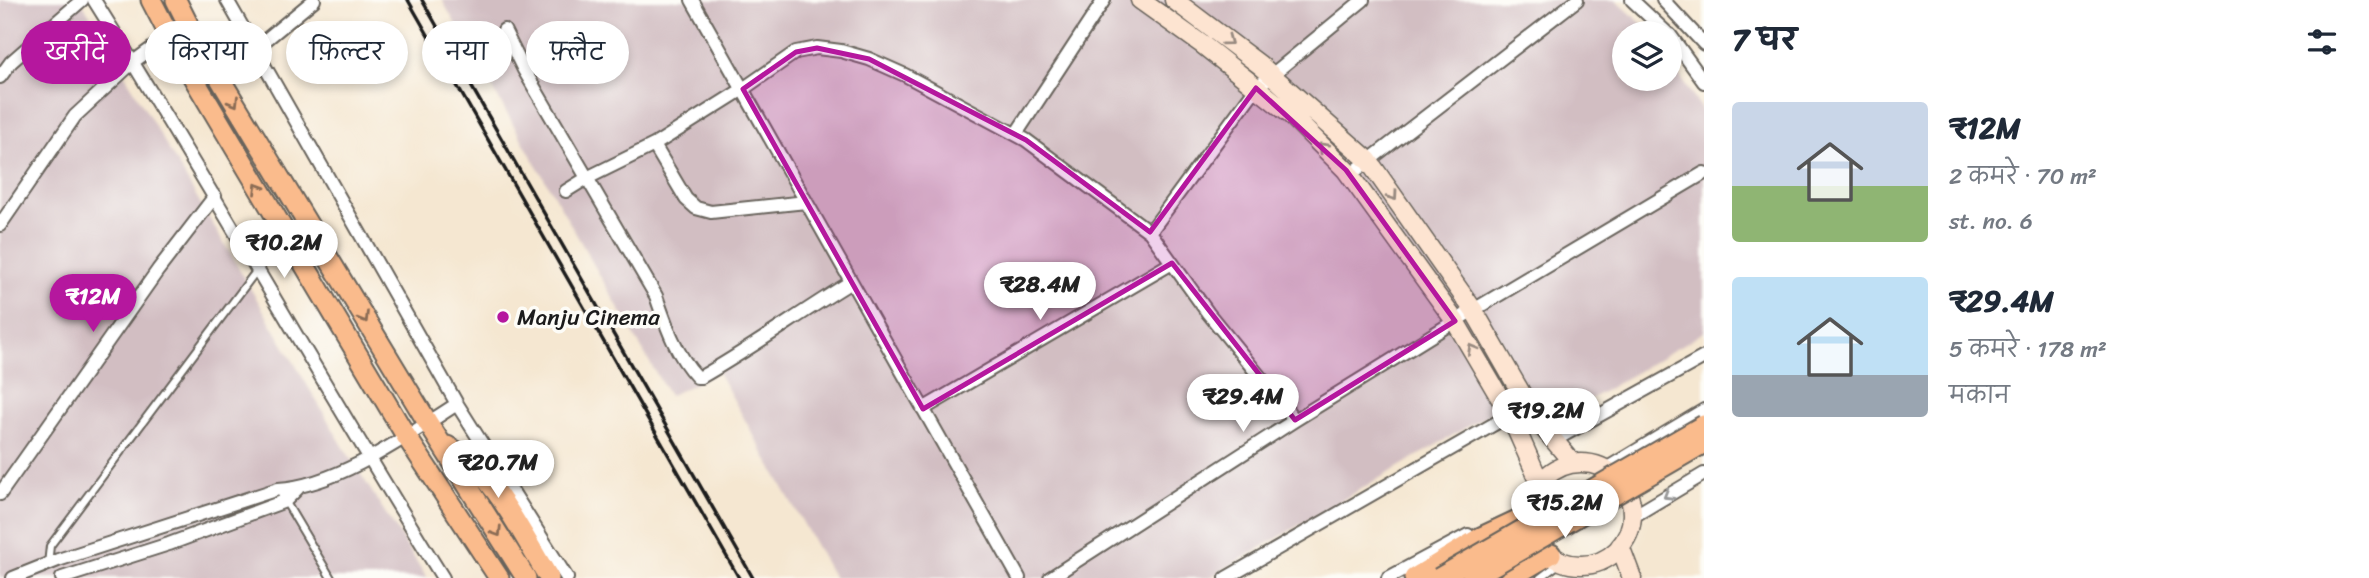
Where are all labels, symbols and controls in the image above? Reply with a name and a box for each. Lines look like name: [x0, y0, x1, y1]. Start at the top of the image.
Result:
text: 7 घर: [1732, 13, 1797, 67]
chip: खरीदें: [21, 21, 131, 84]
chip: किराया: [145, 21, 272, 84]
chip: फ़िल्टर: [286, 21, 408, 84]
chip: नया: [422, 21, 512, 84]
chip: फ़्लैट: [526, 21, 629, 84]
map controls: [1612, 21, 1682, 91]
button: layers: [1612, 21, 1682, 91]
icon: filters: [2303, 23, 2341, 61]
one-way arrow: [1220, 33, 1233, 46]
one-way arrow: [226, 94, 239, 107]
text: ₹12M: [1949, 101, 2020, 155]
icon: home: [1788, 130, 1872, 214]
one-way arrow: [1318, 142, 1331, 155]
text: 2 कमरे · 70 m²: [1949, 156, 2097, 197]
one-way arrow: [254, 182, 267, 195]
one-way arrow: [1385, 188, 1398, 201]
text: st. no. 6: [1949, 201, 2033, 242]
pin: ₹10.2M: [227, 220, 341, 280]
text: ₹10.2M: [246, 222, 322, 263]
pin: ₹28.4M: [983, 262, 1097, 322]
text: ₹28.4M: [1000, 264, 1080, 305]
pin: ₹12M: [52, 274, 134, 334]
text: ₹29.4M: [1949, 274, 2054, 328]
text: ₹12M: [66, 276, 120, 317]
place label: Manju Cinema: [517, 297, 660, 338]
icon: home: [1788, 305, 1872, 389]
marker: Manju Cinema: [495, 309, 511, 325]
one-way arrow: [356, 310, 369, 323]
text: 5 कमरे · 178 m²: [1949, 329, 2107, 370]
one-way arrow: [1467, 344, 1480, 356]
pin: ₹29.4M: [1186, 374, 1300, 434]
text: मकान: [1949, 375, 2010, 416]
text: ₹29.4M: [1203, 376, 1283, 417]
pin: ₹19.2M: [1489, 388, 1603, 448]
text: ₹19.2M: [1508, 390, 1584, 431]
pin: ₹20.7M: [441, 440, 555, 500]
text: ₹20.7M: [458, 442, 538, 483]
pin: ₹15.2M: [1508, 480, 1622, 540]
text: ₹15.2M: [1527, 482, 1603, 523]
one-way arrow: [1663, 487, 1676, 500]
one-way arrow: [489, 524, 501, 537]

